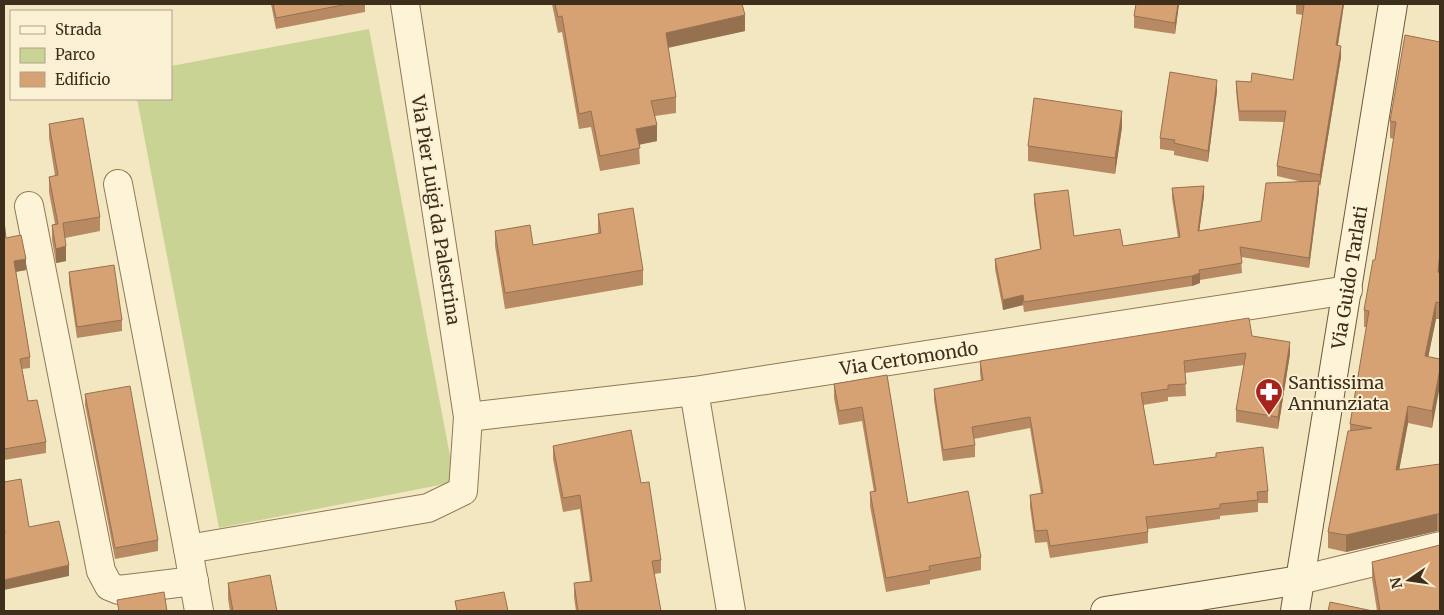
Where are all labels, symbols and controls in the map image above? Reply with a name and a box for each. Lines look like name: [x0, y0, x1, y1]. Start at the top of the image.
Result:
legend: [10, 10, 172, 100]
text: Strada: [55, 20, 102, 39]
text: Parco: [55, 45, 95, 64]
text: Edificio: [55, 70, 111, 89]
street label: Via Pier Luigi da Palestrina: [406, 93, 466, 327]
street label: Via Guido Tarlati: [1326, 204, 1372, 352]
street label: Via Certomondo: [837, 336, 980, 380]
place label: Santissima Annunziata: [1287, 371, 1390, 415]
pharmacy icon: Santissima Annunziata: [1254, 377, 1284, 416]
north arrow: [1384, 555, 1434, 605]
text: N: [1386, 576, 1406, 590]

